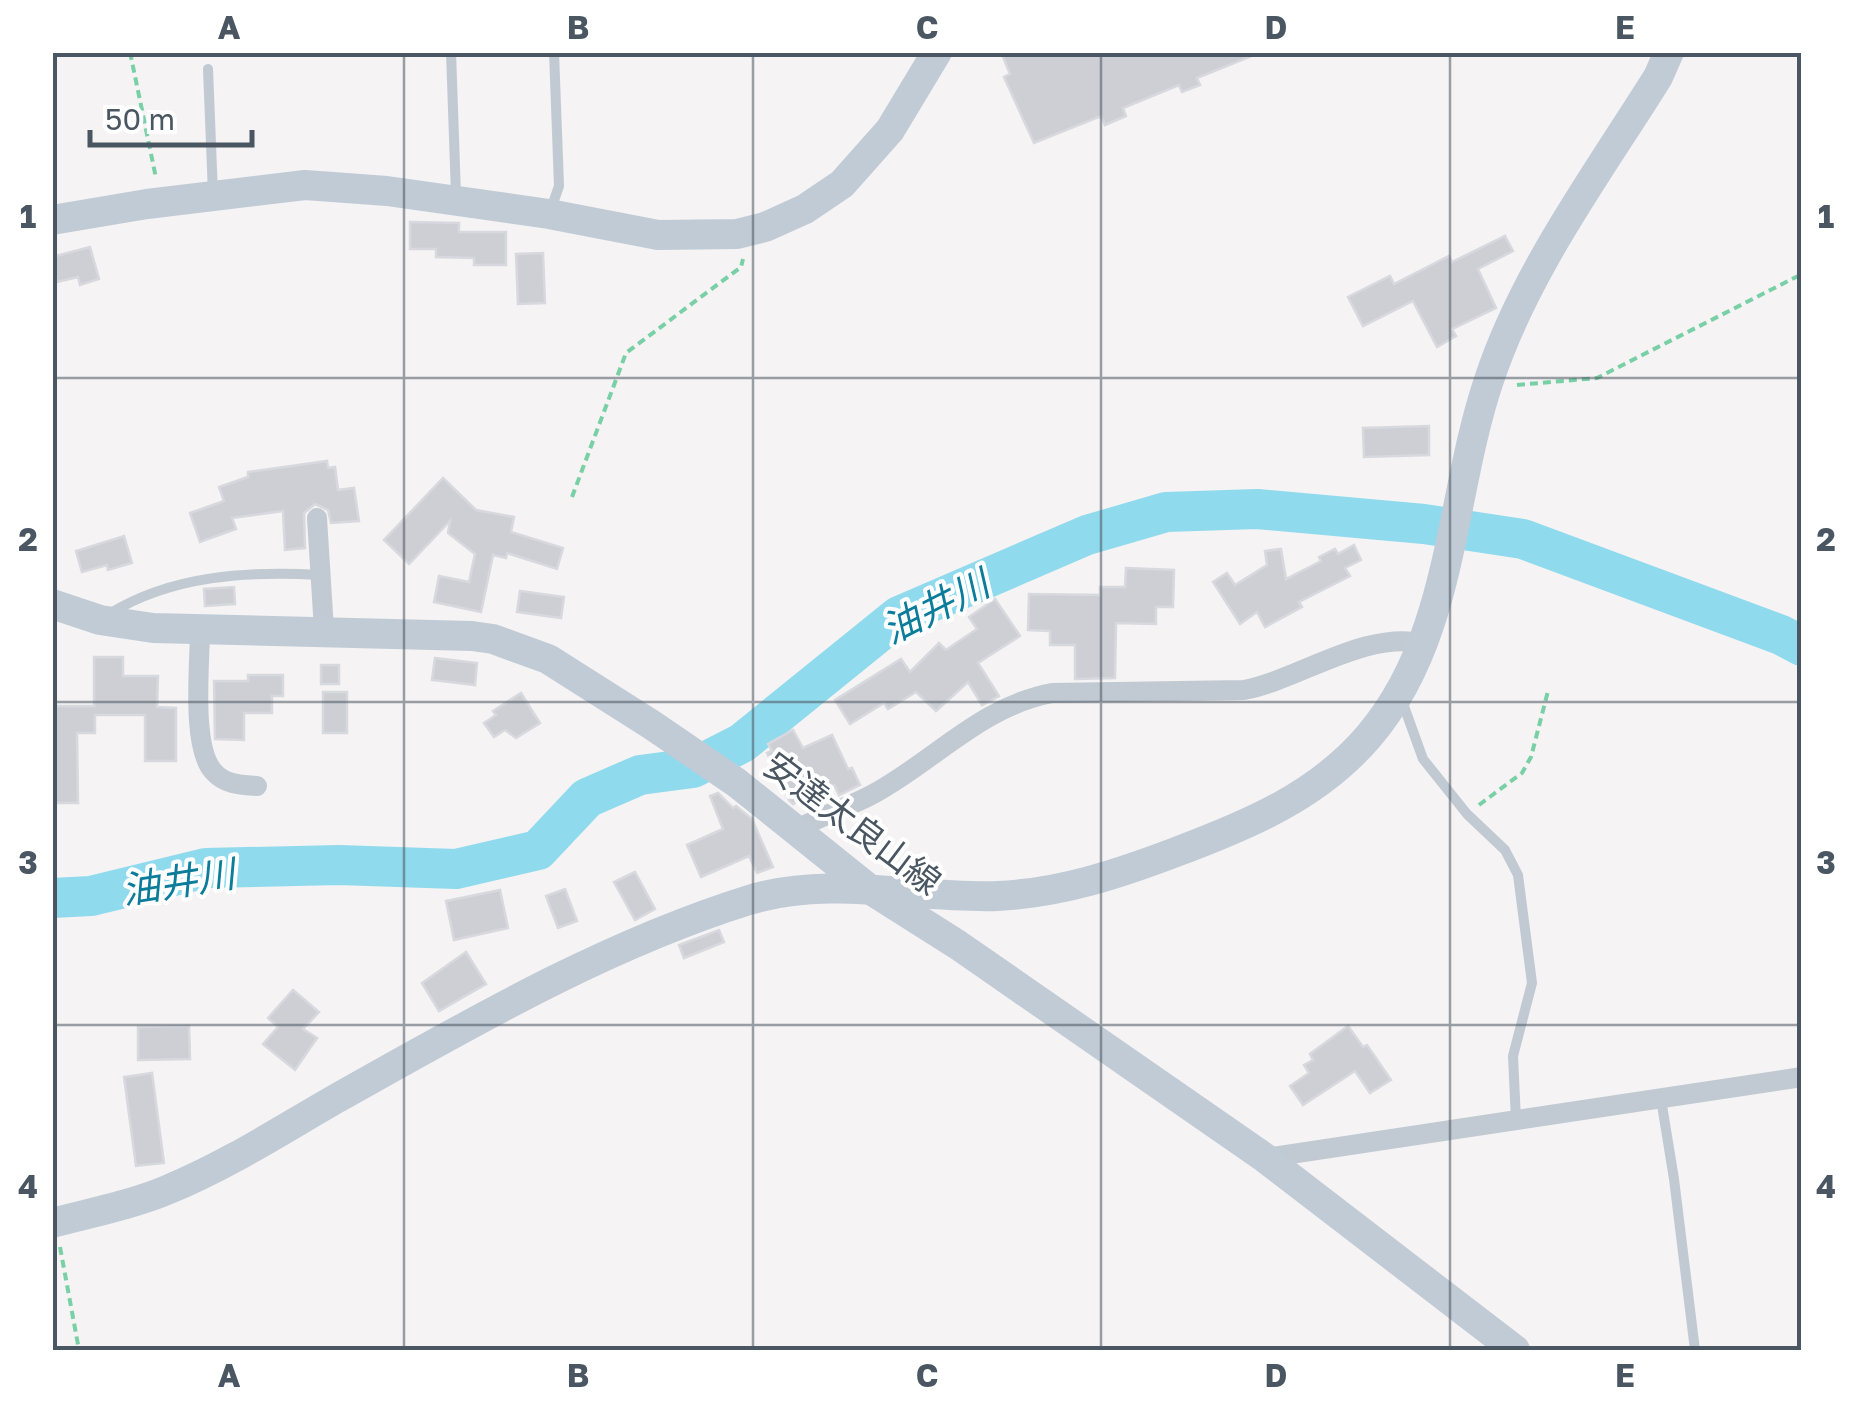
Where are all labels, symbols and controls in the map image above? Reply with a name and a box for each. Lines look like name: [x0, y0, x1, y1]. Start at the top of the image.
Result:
text: A: [218, 8, 241, 46]
text: B: [567, 8, 589, 46]
text: C: [916, 8, 938, 46]
text: D: [1265, 8, 1287, 46]
text: E: [1615, 8, 1635, 46]
scale bar: [90, 85, 252, 147]
text: 50 m: [105, 101, 175, 137]
text: 1: [20, 197, 36, 235]
text: 1: [1818, 197, 1834, 235]
text: 2: [18, 520, 38, 558]
text: 2: [1816, 520, 1836, 558]
water label: 油井川: [874, 558, 1000, 652]
street label: 安達太良山線: [756, 743, 950, 903]
text: 3: [18, 843, 38, 881]
text: 3: [1816, 843, 1836, 881]
water label: 油井川: [118, 849, 242, 912]
text: 4: [18, 1167, 38, 1205]
text: 4: [1816, 1167, 1836, 1205]
text: A: [218, 1356, 241, 1394]
text: B: [567, 1356, 589, 1394]
text: C: [916, 1356, 938, 1394]
text: D: [1265, 1356, 1287, 1394]
text: E: [1615, 1356, 1635, 1394]

